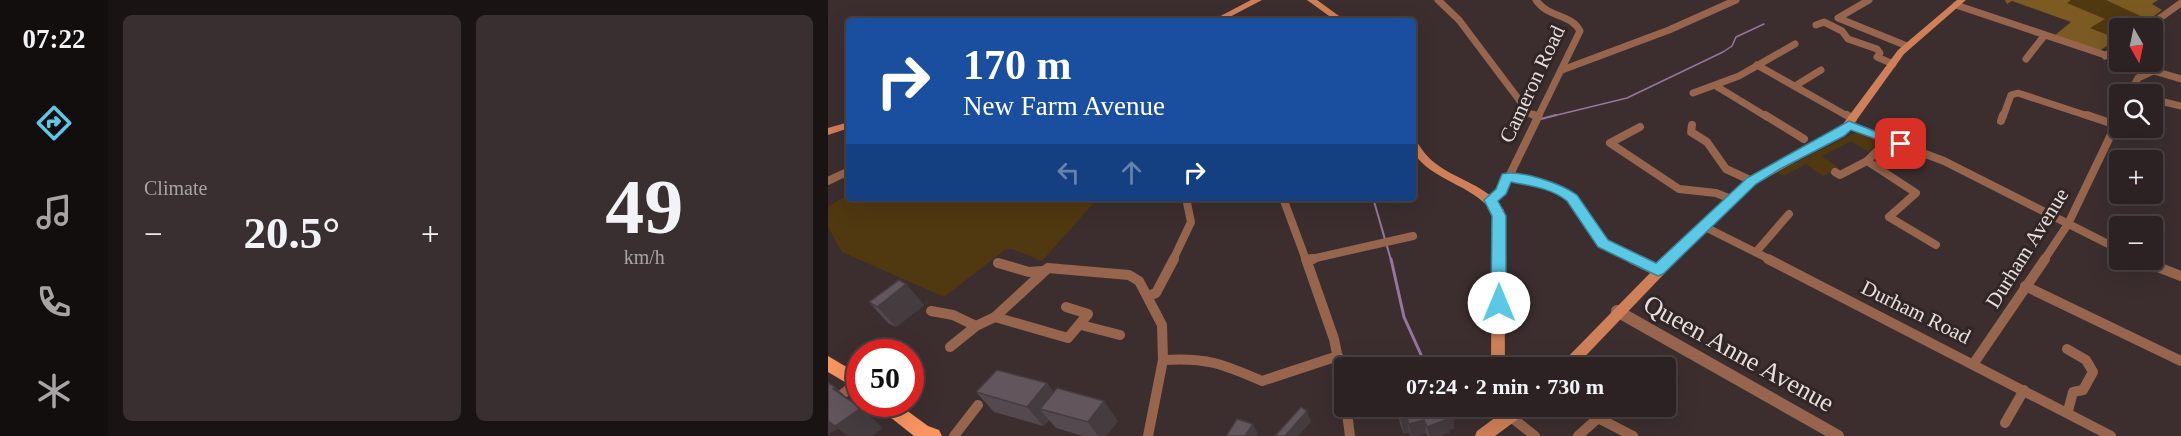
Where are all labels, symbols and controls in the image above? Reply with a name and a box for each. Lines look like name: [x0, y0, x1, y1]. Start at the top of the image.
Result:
north arrow: [2109, 18, 2163, 72]
map controls: [2109, 18, 2163, 270]
street label: Cameron Road: [1494, 21, 1570, 146]
text: 07:22: [23, 24, 86, 54]
icon: right: [864, 42, 942, 120]
text: 170 m: [963, 42, 1072, 88]
button: search: [2109, 84, 2163, 138]
text: New Farm Avenue: [963, 91, 1165, 121]
icon: directions: [33, 102, 75, 144]
pin: [1875, 118, 1926, 169]
icon: arrive: [1884, 127, 1917, 160]
button: +: [2109, 150, 2163, 204]
icon: left: [1052, 156, 1085, 189]
icon: ahead: [1115, 156, 1148, 189]
icon: right: [1178, 156, 1211, 189]
text: 49: [605, 163, 683, 250]
text: Climate: [144, 177, 207, 199]
street label: Durham Avenue: [1981, 184, 2073, 312]
icon: music: [33, 191, 75, 233]
text: 20.5°: [243, 208, 340, 258]
text: −: [144, 216, 163, 252]
text: +: [421, 216, 440, 252]
button: −: [2109, 216, 2163, 270]
text: km/h: [624, 246, 665, 268]
position arrow: [1467, 271, 1531, 335]
street label: Durham Road: [1858, 275, 1975, 349]
icon: phone: [33, 281, 75, 323]
street label: Queen Anne Avenue: [1638, 289, 1839, 418]
speed limit sign: 50: [846, 339, 924, 417]
icon: climate: [33, 370, 75, 412]
text: 07:24 · 2 min · 730 m: [1406, 374, 1604, 399]

